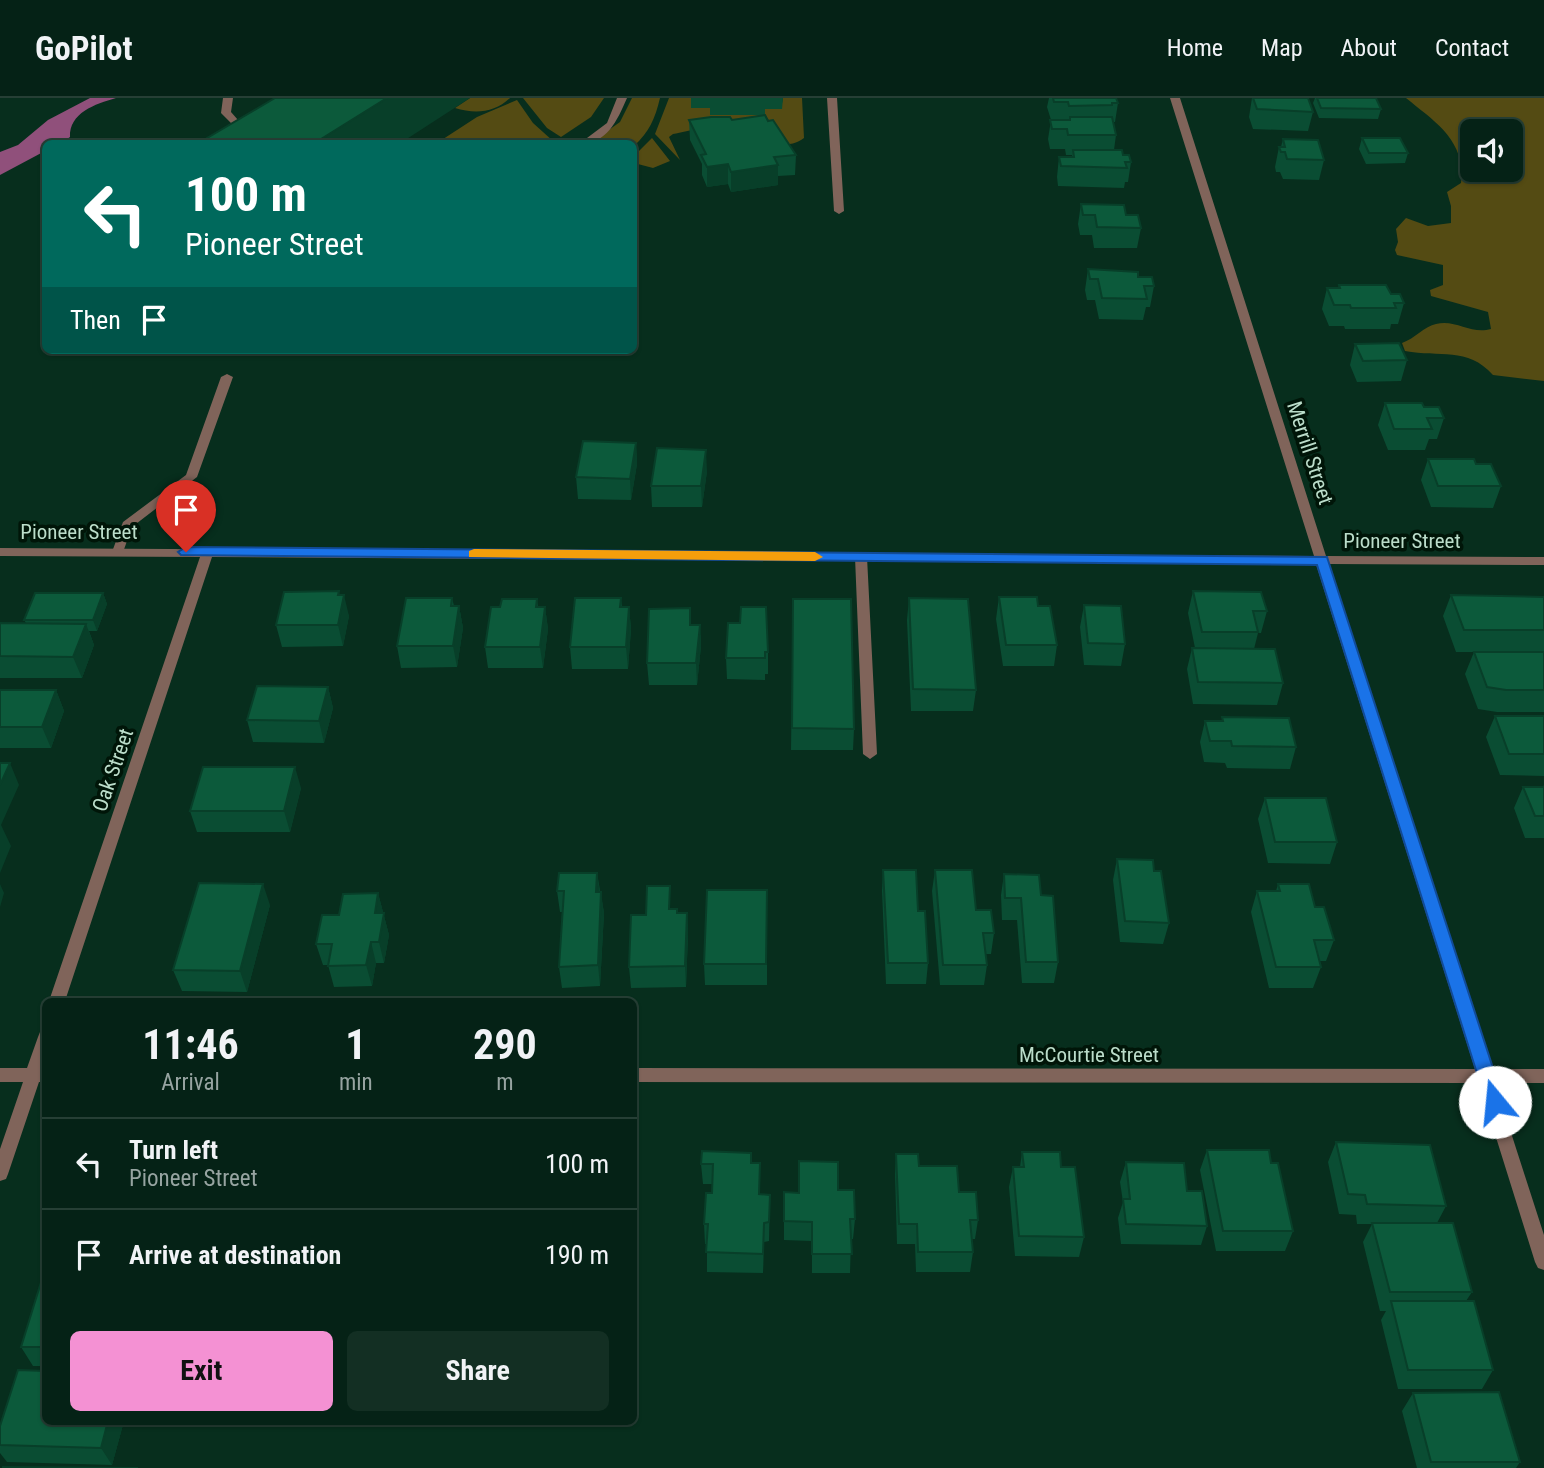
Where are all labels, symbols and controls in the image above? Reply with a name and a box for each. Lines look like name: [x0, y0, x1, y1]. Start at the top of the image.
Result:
text: GoPilot: [35, 29, 133, 68]
text: Home: [1167, 34, 1223, 62]
text: Map: [1261, 34, 1303, 62]
text: About: [1341, 34, 1397, 62]
text: Contact: [1435, 34, 1509, 62]
map controls: [1460, 119, 1523, 182]
button: sound: [1460, 119, 1523, 182]
text: 100 m: [185, 166, 307, 223]
icon: left: [70, 168, 161, 259]
text: Pioneer Street: [185, 225, 364, 263]
icon: arrive: [135, 301, 173, 339]
text: Then: [70, 305, 121, 335]
street label: Merrill Street: [1282, 398, 1338, 508]
pin: [156, 480, 216, 552]
icon: arrive: [167, 491, 205, 529]
street label: Pioneer Street: [20, 520, 138, 544]
street label: Pioneer Street: [1343, 529, 1461, 553]
street label: Oak Street: [88, 725, 138, 815]
text: 11:46: [142, 1020, 239, 1069]
text: 1: [345, 1020, 366, 1069]
text: 290: [473, 1020, 537, 1069]
street label: McCourtie Street: [1019, 1043, 1159, 1067]
position arrow: [1458, 1065, 1532, 1139]
text: Arrival: [161, 1069, 220, 1096]
text: min: [339, 1069, 373, 1096]
text: m: [496, 1069, 513, 1096]
text: Turn left: [129, 1135, 218, 1165]
icon: left: [70, 1145, 108, 1183]
text: 100 m: [545, 1149, 609, 1179]
text: Pioneer Street: [129, 1165, 257, 1192]
icon: arrive: [70, 1236, 108, 1274]
text: Arrive at destination: [129, 1240, 341, 1270]
text: 190 m: [545, 1240, 609, 1270]
button: Exit: [70, 1331, 333, 1411]
button: Share: [347, 1331, 609, 1411]

